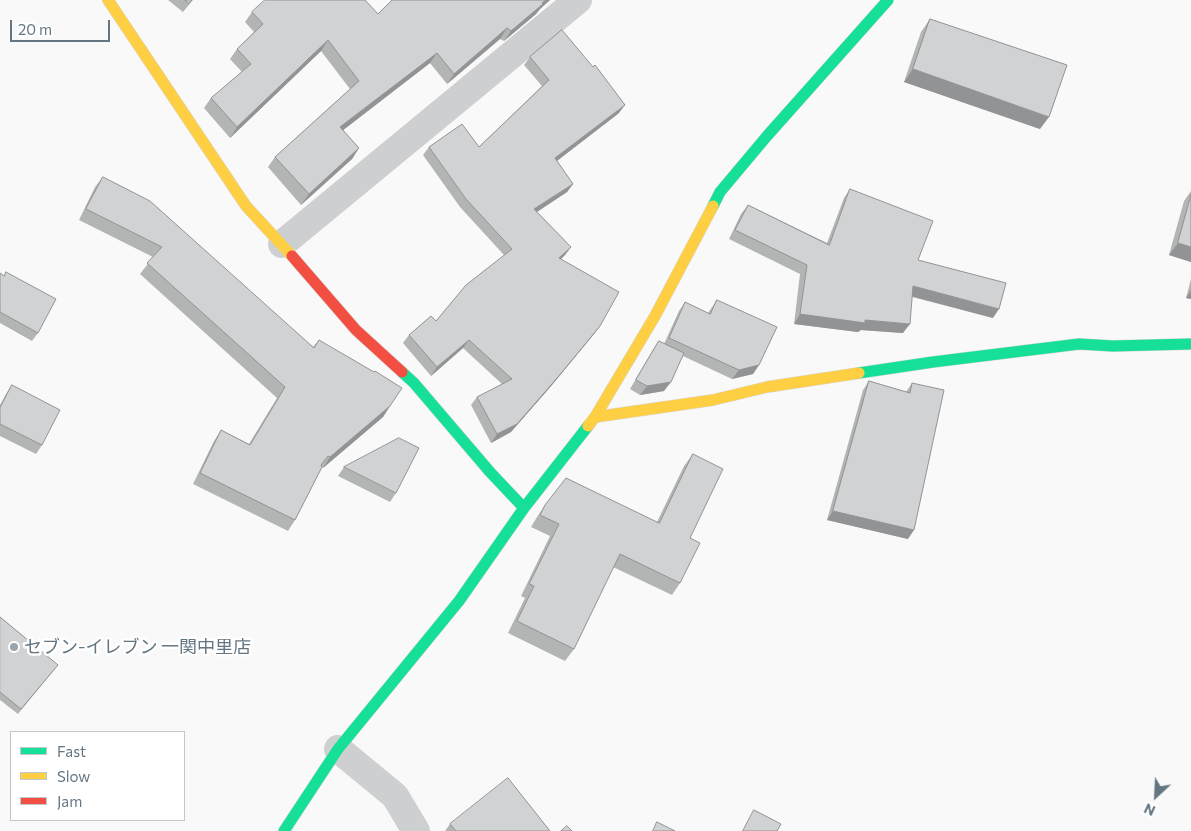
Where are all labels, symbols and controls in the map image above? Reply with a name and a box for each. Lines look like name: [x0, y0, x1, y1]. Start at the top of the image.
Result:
scale bar: [12, 10, 112, 42]
text: 20 m: [18, 20, 52, 38]
place label: セブン-イレブン 一関中里店: [24, 636, 251, 658]
marker: セブン-イレブン 一関中里店: [8, 641, 20, 653]
legend: [10, 731, 185, 821]
text: Fast: [57, 742, 86, 760]
text: Slow: [57, 767, 90, 785]
north arrow: [1131, 771, 1181, 821]
text: Jam: [57, 792, 82, 810]
text: N: [1141, 800, 1158, 820]

